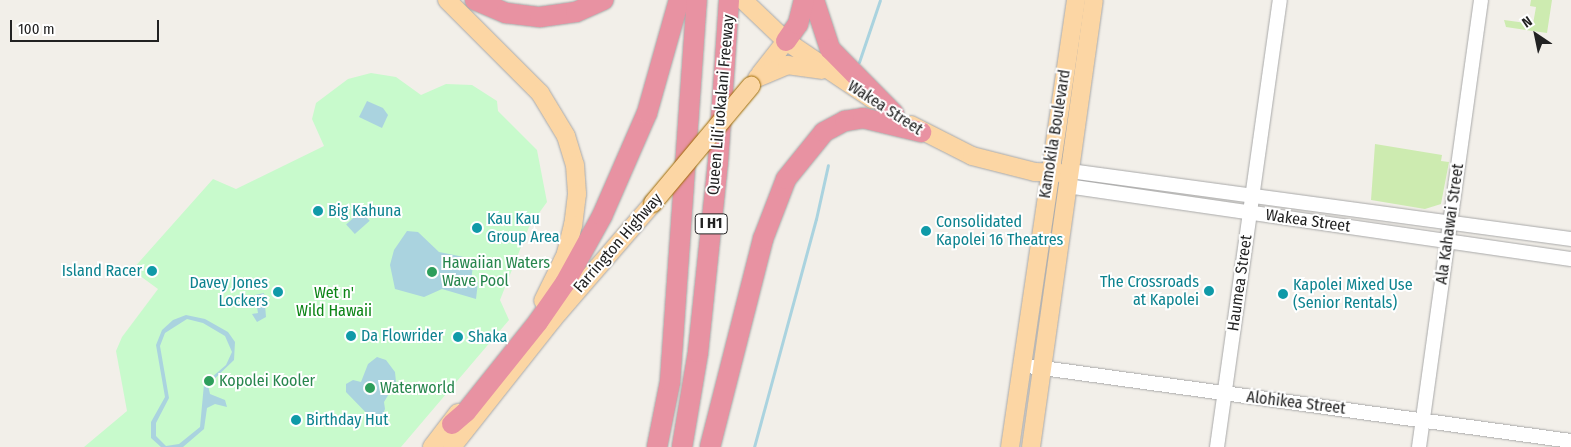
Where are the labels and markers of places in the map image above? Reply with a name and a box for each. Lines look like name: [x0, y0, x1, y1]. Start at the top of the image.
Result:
place label: Big Kahuna: [328, 201, 401, 221]
marker: Big Kahuna: [312, 205, 324, 217]
place label: Kau Kau Group Area: [487, 209, 560, 247]
place label: Consolidated Kapolei 16 Theatres: [936, 212, 1063, 250]
marker: Kau Kau Group Area: [471, 222, 483, 234]
marker: Consolidated Kapolei 16 Theatres: [920, 225, 932, 237]
place label: Hawaiian Waters Wave Pool: [442, 253, 550, 291]
place label: Island Racer: [62, 261, 142, 281]
marker: Island Racer: [146, 265, 158, 277]
marker: Hawaiian Waters Wave Pool: [426, 266, 438, 278]
place label: The Crossroads at Kapolei: [1100, 272, 1199, 310]
place label: Davey Jones Lockers: [190, 273, 268, 311]
place label: Kapolei Mixed Use (Senior Rentals): [1293, 275, 1413, 313]
marker: The Crossroads at Kapolei: [1203, 285, 1215, 297]
marker: Davey Jones Lockers: [272, 286, 284, 298]
marker: Kapolei Mixed Use (Senior Rentals): [1277, 288, 1289, 300]
place label: Da Flowrider: [361, 326, 443, 346]
place label: Shaka: [468, 327, 507, 347]
marker: Da Flowrider: [345, 330, 357, 342]
marker: Shaka: [452, 331, 464, 343]
place label: Kopolei Kooler: [219, 371, 315, 391]
marker: Kopolei Kooler: [203, 375, 215, 387]
place label: Waterworld: [380, 378, 455, 398]
marker: Waterworld: [364, 382, 376, 394]
place label: Birthday Hut: [306, 410, 388, 430]
marker: Birthday Hut: [290, 414, 302, 426]

